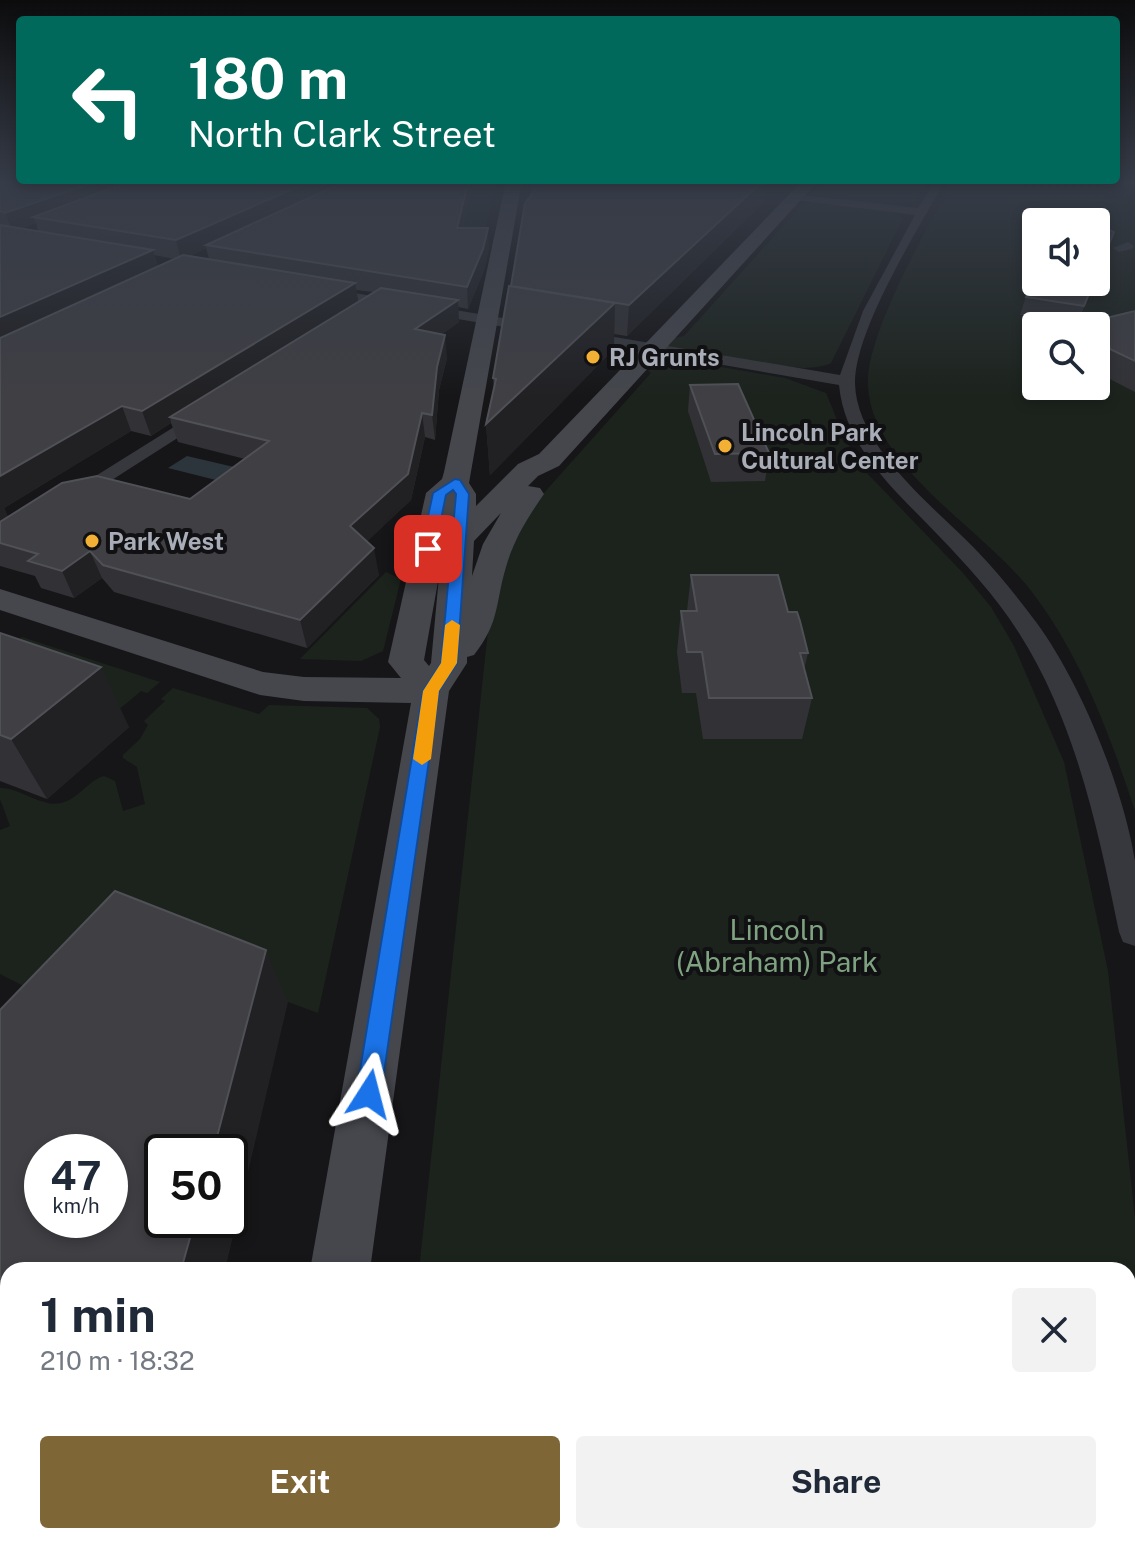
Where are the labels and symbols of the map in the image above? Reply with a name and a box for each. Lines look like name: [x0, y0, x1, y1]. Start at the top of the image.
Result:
place label: RJ Grunts: [609, 343, 720, 371]
marker: RJ Grunts: [584, 348, 602, 366]
place label: Lincoln Park Cultural Center: [741, 418, 919, 474]
marker: Lincoln Park Cultural Center: [716, 437, 734, 455]
pin: [394, 515, 462, 583]
place label: Park West: [108, 527, 224, 555]
marker: Park West: [83, 532, 101, 550]
park label: Lincoln (Abraham) Park: [676, 913, 878, 978]
position arrow: [327, 1052, 411, 1136]
speed limit sign: 50: [144, 1134, 248, 1238]

